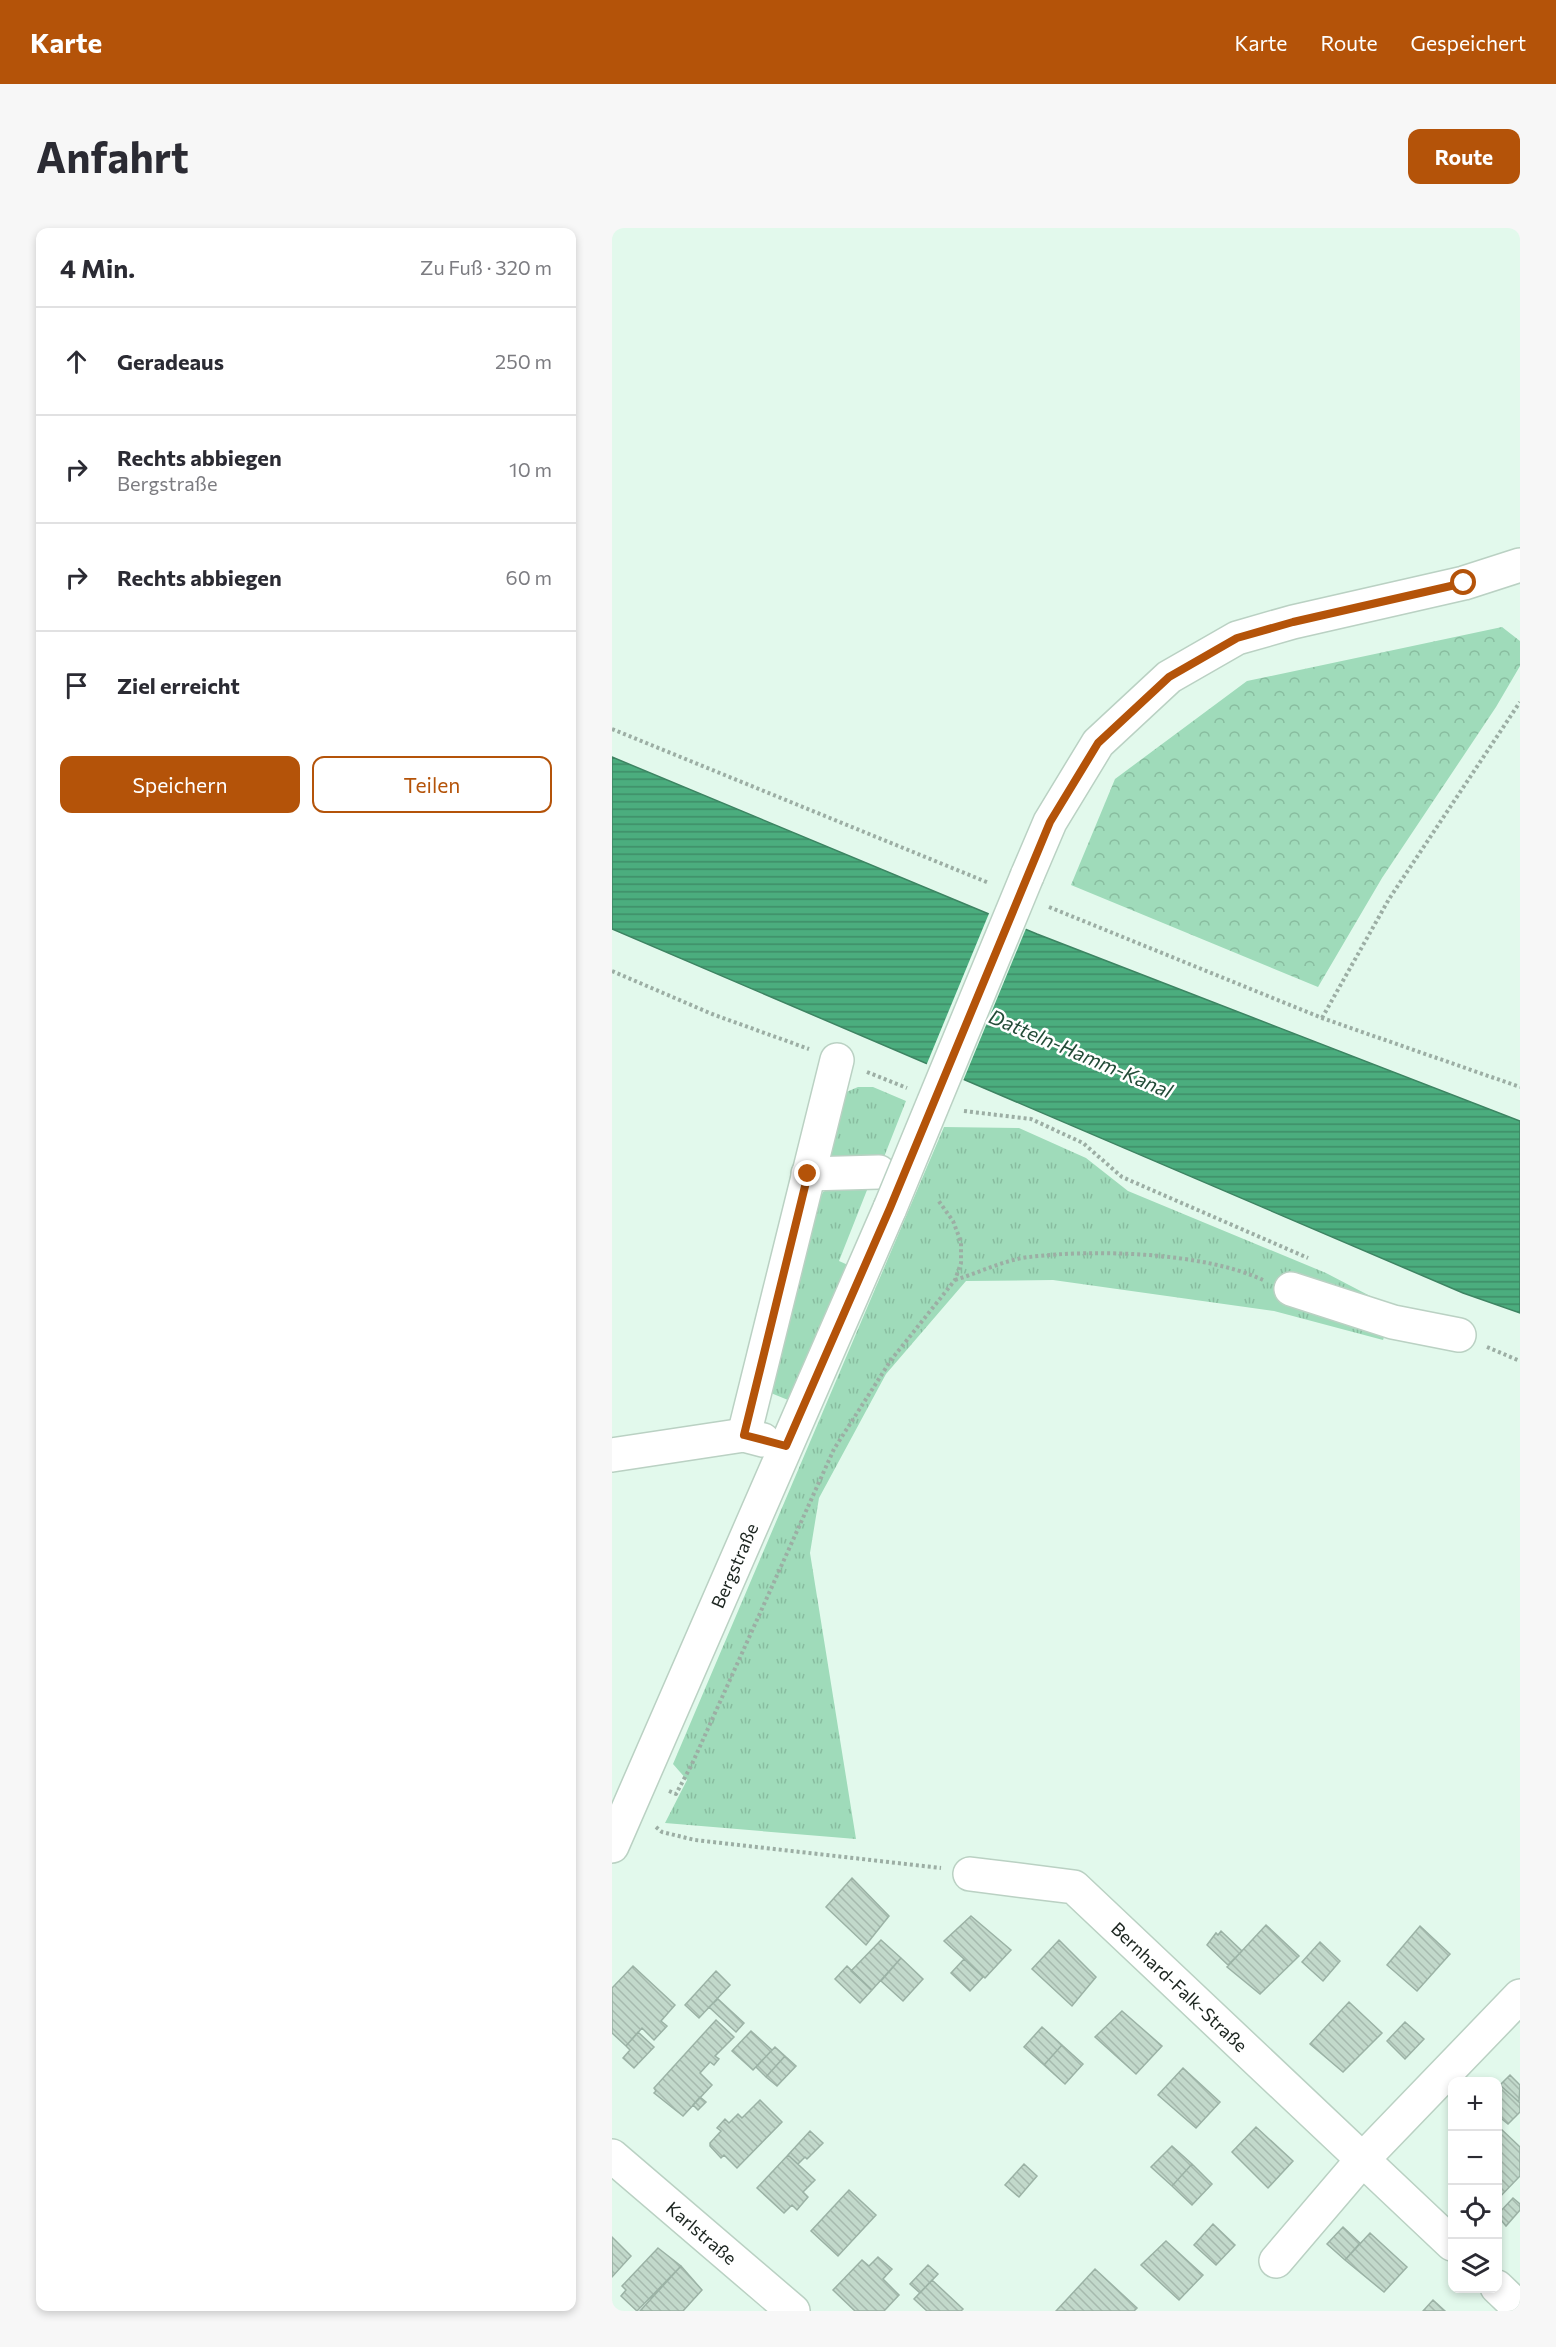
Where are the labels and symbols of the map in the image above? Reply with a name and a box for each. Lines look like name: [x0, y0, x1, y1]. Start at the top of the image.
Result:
route start: [1450, 569, 1476, 595]
water label: Datteln-Hamm-Kanal: [986, 1004, 1177, 1103]
route end: [794, 1160, 820, 1186]
street label: Bergstraße: [706, 1520, 762, 1611]
street label: Bernhard-Falk-Straße: [1107, 1917, 1252, 2056]
street label: Karlstraße: [662, 2197, 741, 2269]

